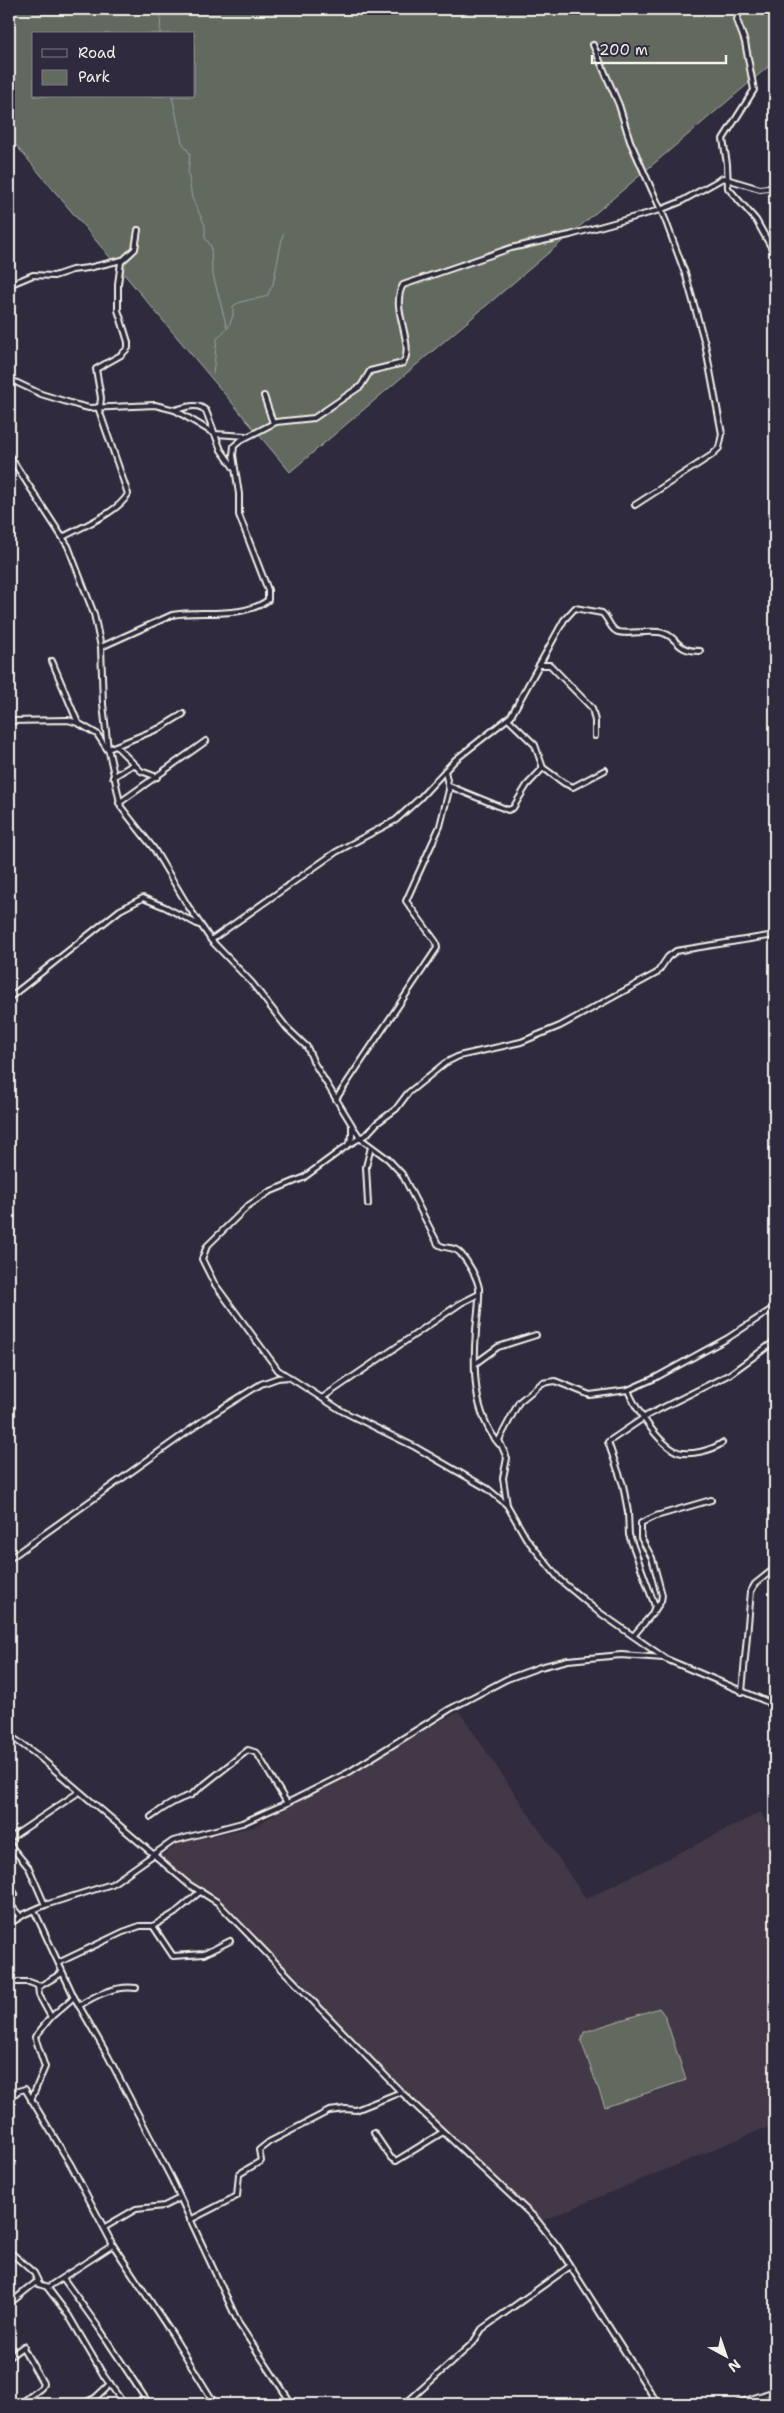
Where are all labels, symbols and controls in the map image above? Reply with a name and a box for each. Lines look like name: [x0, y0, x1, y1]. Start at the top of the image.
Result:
legend: [32, 32, 195, 98]
scale bar: [592, 32, 725, 64]
text: 200 m: [599, 40, 648, 60]
text: Road: [78, 43, 116, 63]
text: Park: [78, 67, 110, 87]
north arrow: [702, 2330, 752, 2380]
text: N: [724, 2355, 744, 2376]

